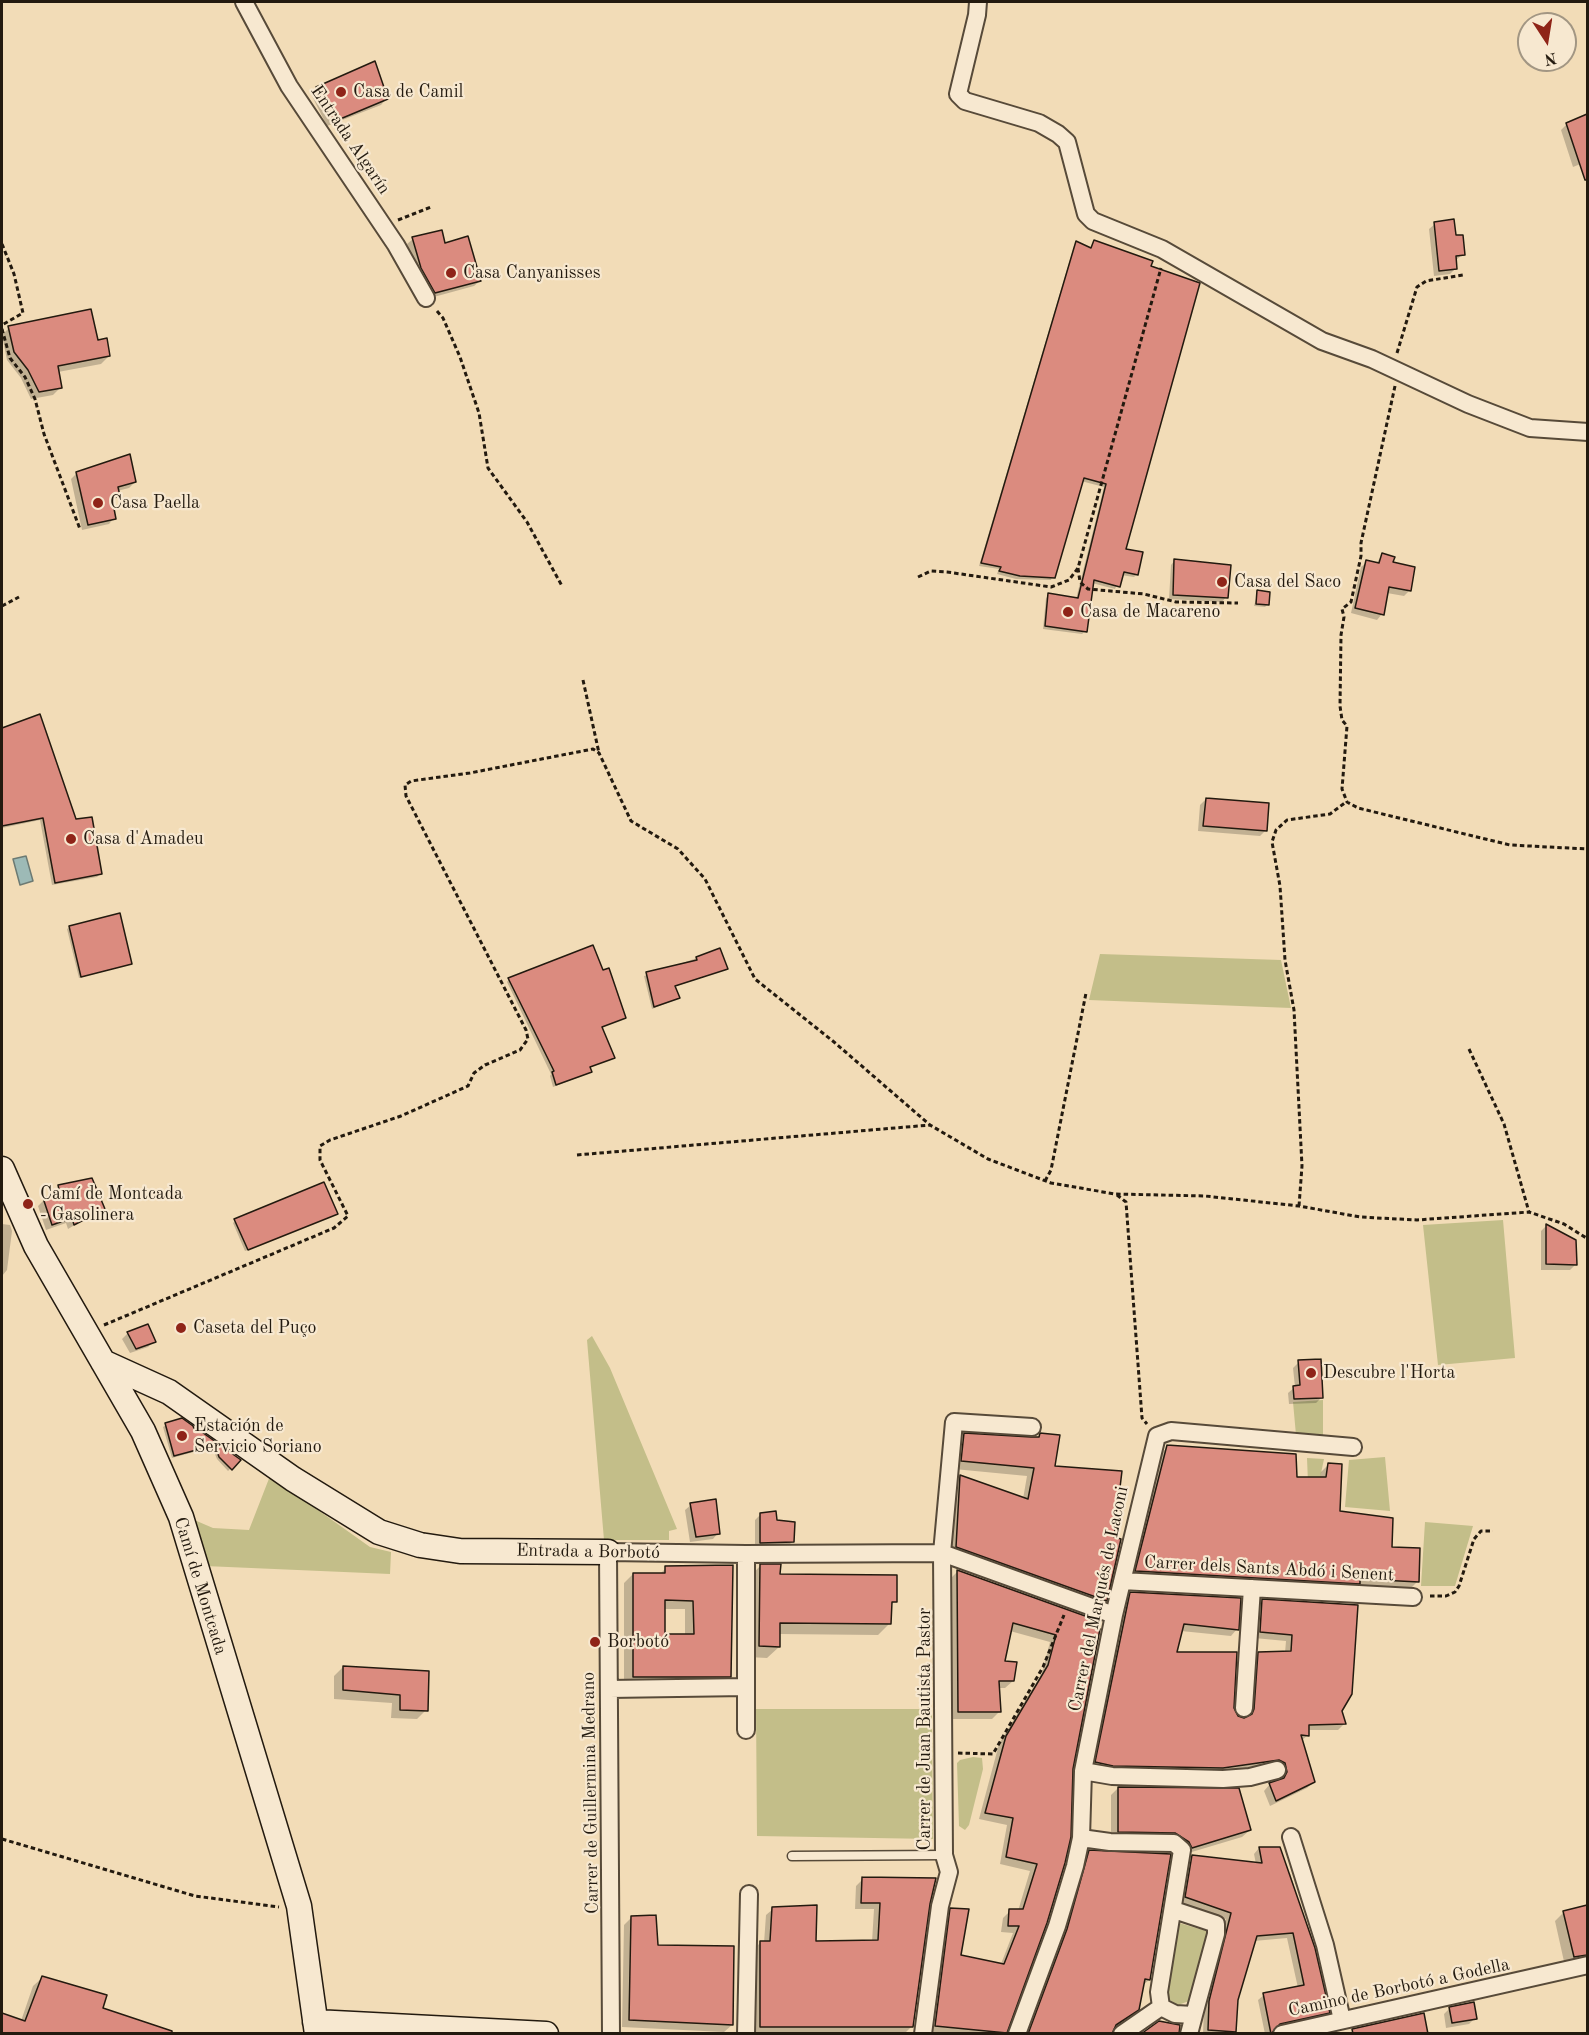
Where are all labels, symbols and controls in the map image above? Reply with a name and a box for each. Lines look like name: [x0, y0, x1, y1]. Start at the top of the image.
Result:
north arrow: [1517, 12, 1577, 72]
text: N: [1543, 49, 1558, 67]
street label: Entrada Algarín: [305, 81, 395, 199]
place label: Casa de Camil: [353, 81, 463, 103]
marker: Casa de Camil: [334, 85, 348, 99]
place label: Casa Canyanisses: [463, 262, 601, 284]
marker: Casa Canyanisses: [444, 266, 458, 280]
place label: Casa Paella: [110, 492, 200, 514]
marker: Casa Paella: [91, 496, 105, 510]
place label: Casa del Saco: [1234, 571, 1341, 593]
marker: Casa del Saco: [1215, 575, 1229, 589]
place label: Casa de Macareno: [1080, 601, 1220, 623]
marker: Casa de Macareno: [1061, 605, 1075, 619]
place label: Casa d'Amadeu: [83, 828, 204, 850]
marker: Casa d'Amadeu: [64, 832, 78, 846]
place label: Camí de Montcada - Gasolinera: [40, 1183, 183, 1226]
marker: Camí de Montcada - Gasolinera: [21, 1197, 35, 1211]
place label: Caseta del Puço: [193, 1317, 316, 1339]
marker: Caseta del Puço: [174, 1321, 188, 1335]
place label: Descubre l'Horta: [1323, 1362, 1455, 1384]
marker: Descubre l'Horta: [1304, 1366, 1318, 1380]
place label: Estación de Servicio Soriano: [194, 1415, 322, 1458]
marker: Estación de Servicio Soriano: [175, 1429, 189, 1443]
street label: Carrer del Marqués de Laconi: [1065, 1484, 1133, 1714]
street label: Camí de Montcada: [169, 1515, 231, 1657]
street label: Entrada a Borbotó: [516, 1540, 660, 1564]
street label: Carrer dels Sants Abdó i Senent: [1143, 1552, 1395, 1586]
street label: Carrer de Juan Bautista Pastor: [914, 1608, 936, 1850]
place label: Borbotó: [607, 1631, 669, 1653]
marker: Borbotó: [588, 1635, 602, 1649]
street label: Carrer de Guillermina Medrano: [578, 1672, 604, 1914]
street label: Camino de Borbotó a Godella: [1286, 1954, 1512, 2022]

